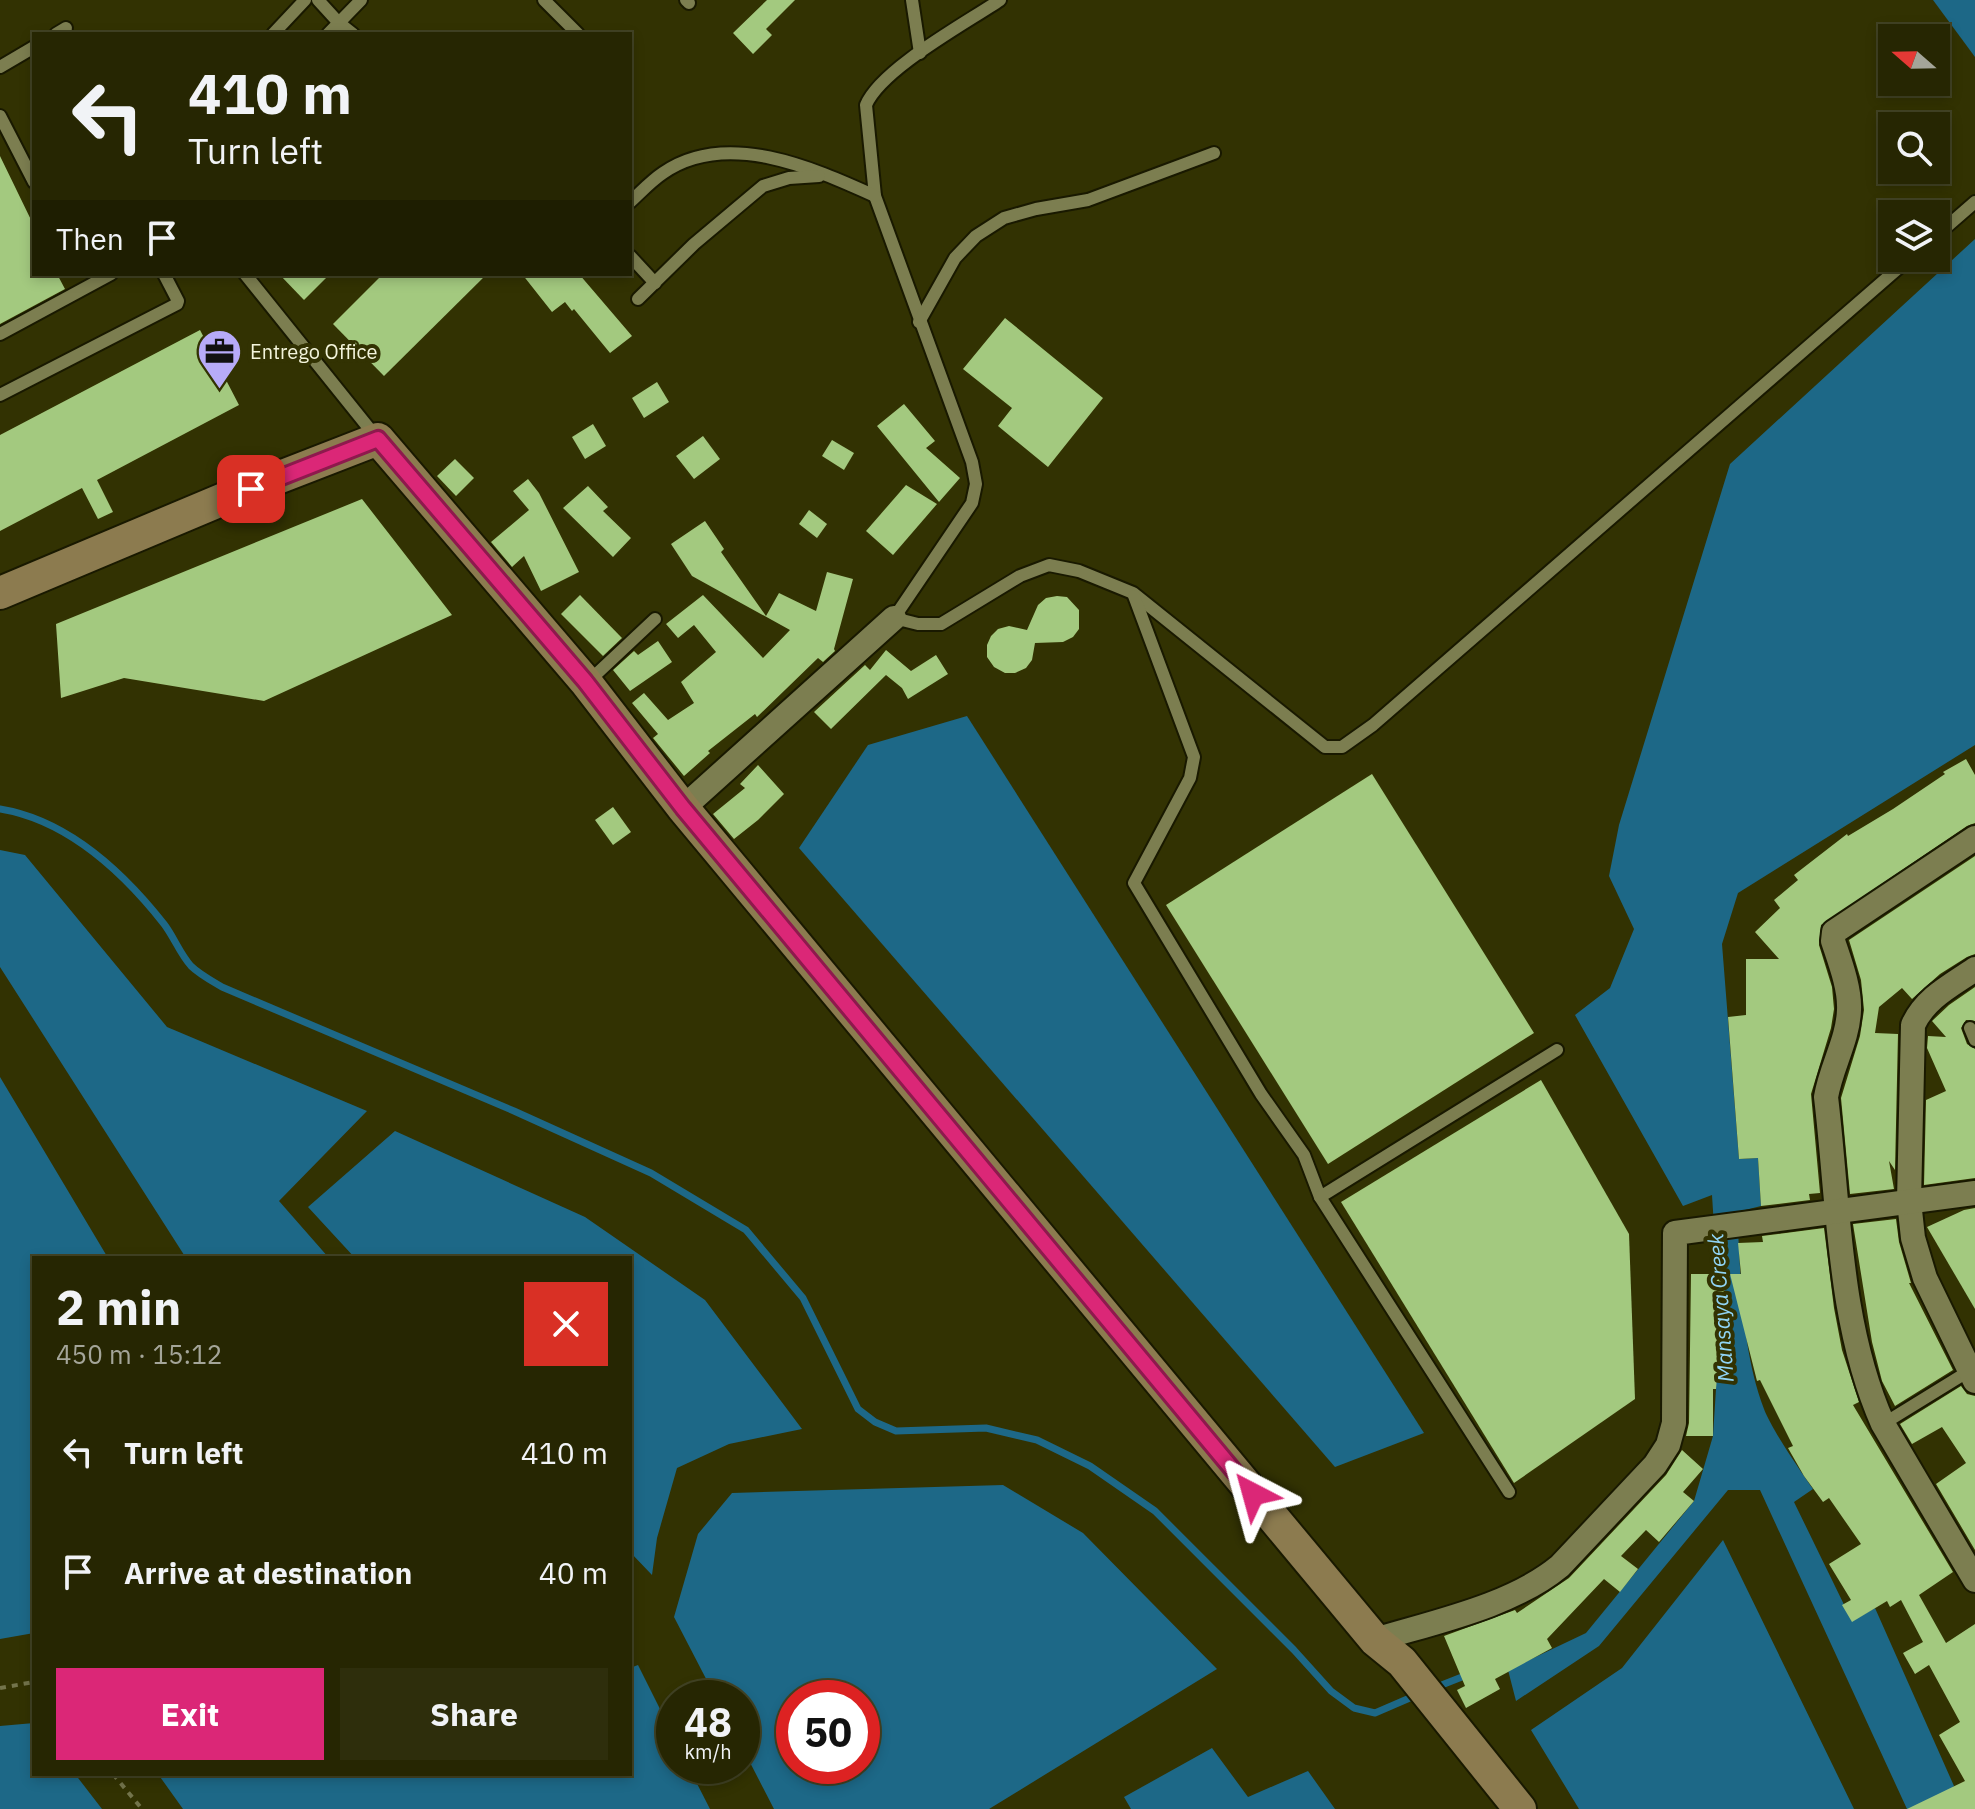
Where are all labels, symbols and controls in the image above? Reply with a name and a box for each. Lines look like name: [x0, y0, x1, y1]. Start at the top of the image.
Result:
north arrow: [1878, 24, 1950, 96]
map controls: [1878, 24, 1950, 272]
text: 410 m: [188, 57, 352, 129]
icon: left: [56, 64, 160, 168]
button: search: [1878, 112, 1950, 184]
text: Turn left: [188, 127, 323, 174]
button: layers: [1878, 200, 1950, 272]
icon: arrive: [140, 216, 184, 260]
text: Then: [56, 219, 124, 258]
office icon: Entrego Office: [195, 327, 243, 390]
place label: Entrego Office: [250, 338, 378, 365]
pin: [217, 455, 285, 523]
icon: arrive: [229, 467, 273, 511]
water label: Mansaya Creek: [1700, 1232, 1740, 1383]
text: 2 min: [56, 1276, 181, 1338]
button: close: [524, 1282, 608, 1366]
text: 450 m · 15:12: [56, 1337, 222, 1371]
icon: left: [56, 1430, 100, 1474]
text: Turn left: [124, 1433, 243, 1472]
text: 410 m: [521, 1433, 608, 1472]
position arrow: [1211, 1452, 1295, 1536]
icon: arrive: [56, 1550, 100, 1594]
text: Arrive at destination: [124, 1553, 412, 1592]
text: 40 m: [539, 1553, 608, 1592]
button: Exit: [56, 1668, 324, 1760]
button: Share: [340, 1668, 608, 1760]
speed limit sign: 50: [776, 1680, 880, 1784]
text: 48: [684, 1696, 732, 1748]
text: km/h: [684, 1738, 732, 1765]

